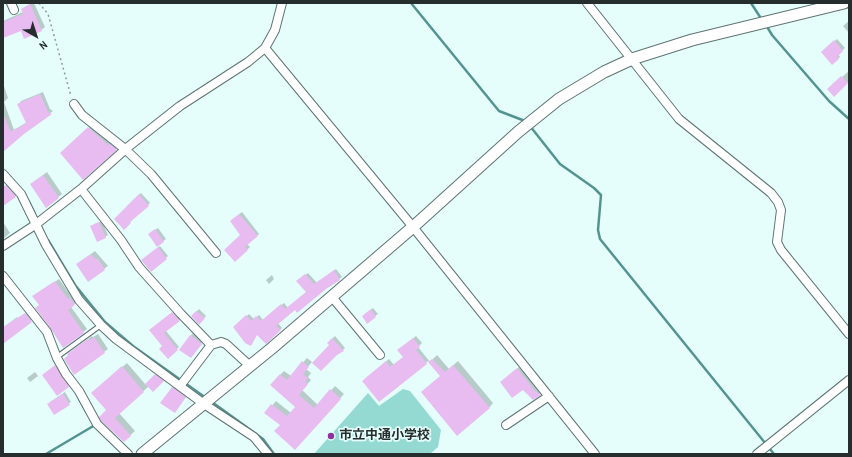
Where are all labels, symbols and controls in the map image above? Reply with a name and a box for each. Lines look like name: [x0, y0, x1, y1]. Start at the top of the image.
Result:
north arrow: [16, 16, 56, 56]
text: N: [37, 38, 50, 53]
place label: 市立中通小学校: [339, 428, 430, 444]
marker: 市立中通小学校: [326, 431, 336, 441]

